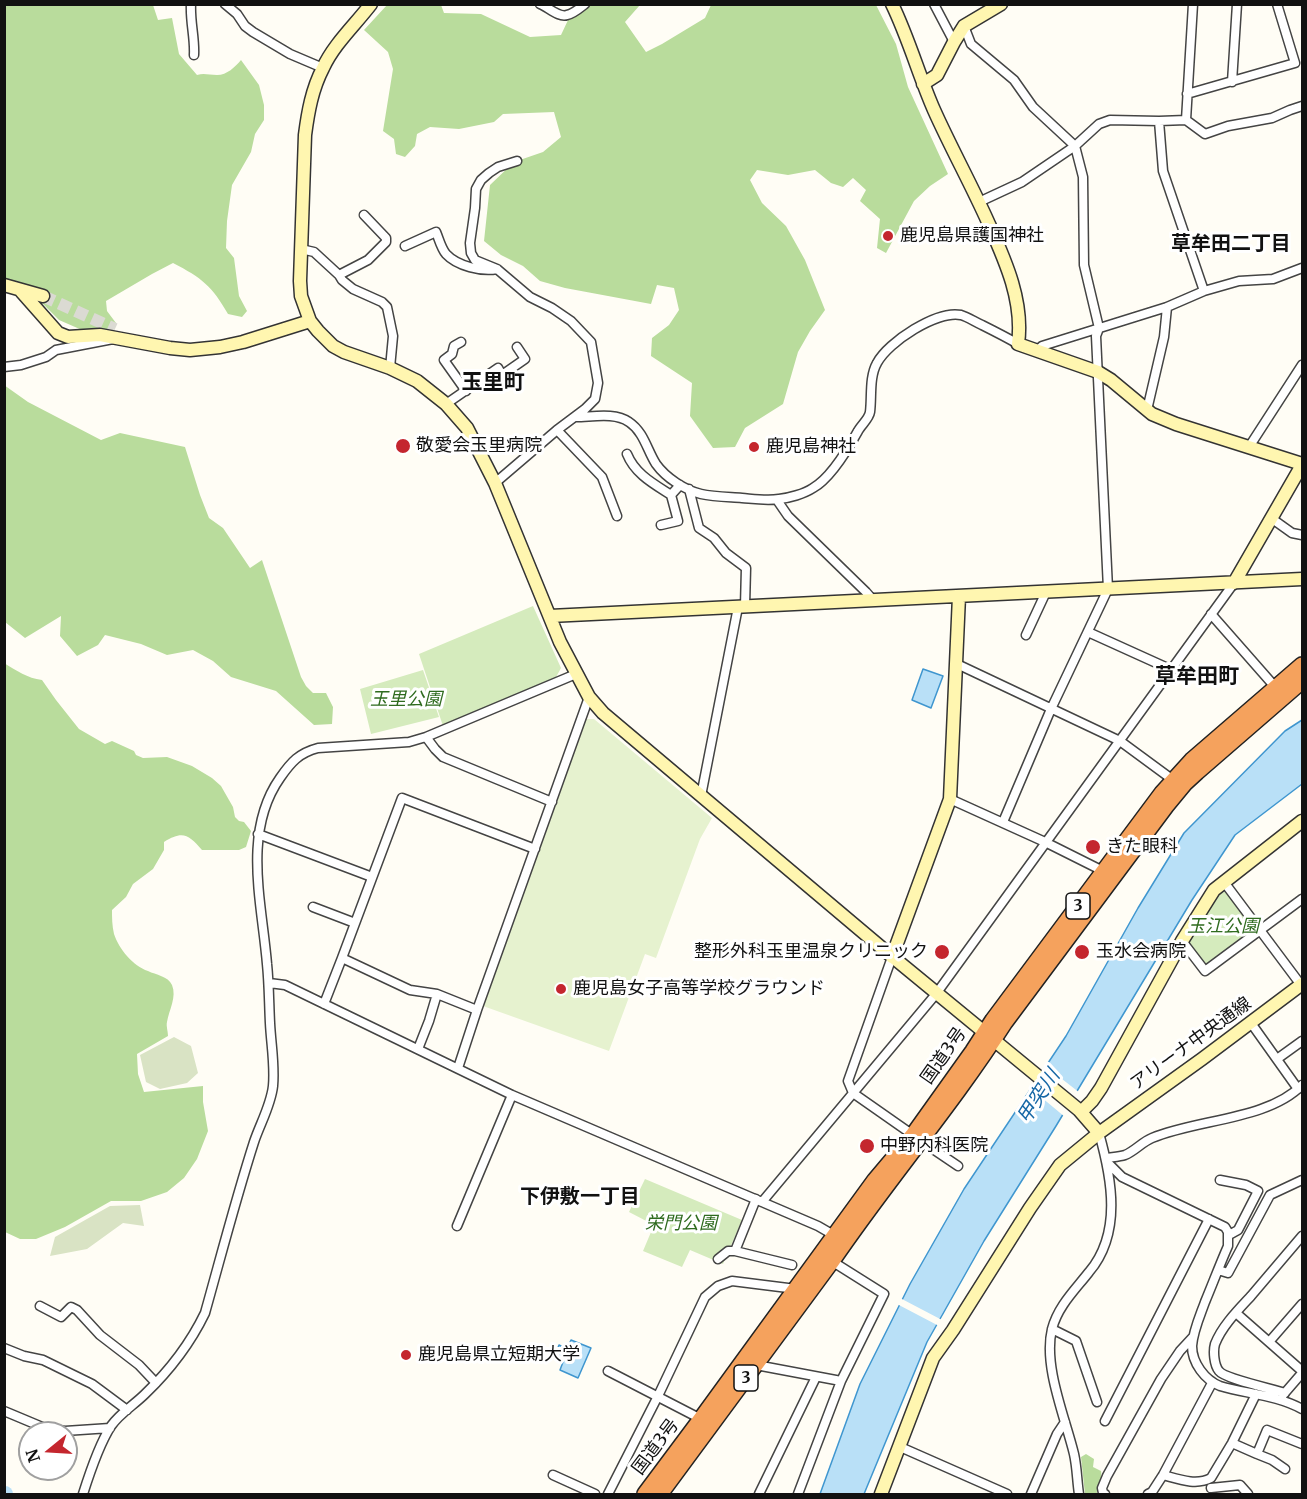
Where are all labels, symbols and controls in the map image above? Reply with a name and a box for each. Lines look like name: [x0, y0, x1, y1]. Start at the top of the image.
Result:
place label: 鹿児島県護国神社: [900, 225, 1044, 247]
marker: 鹿児島県護国神社: [881, 229, 895, 243]
district label: 草牟田二丁目: [1171, 232, 1291, 256]
district label: 玉里町: [462, 370, 524, 396]
place label: 敬愛会玉里病院: [416, 435, 542, 457]
place label: 鹿児島神社: [766, 436, 856, 458]
marker: 敬愛会玉里病院: [394, 437, 412, 455]
marker: 鹿児島神社: [747, 440, 761, 454]
district label: 草牟田町: [1155, 664, 1239, 690]
park label: 玉里公園: [370, 689, 442, 711]
place label: きた眼科: [1106, 836, 1178, 858]
marker: きた眼科: [1084, 838, 1102, 856]
road number: 3: [1066, 893, 1090, 919]
park label: 玉江公園: [1187, 916, 1259, 938]
place label: 整形外科玉里温泉クリニック: [694, 941, 928, 963]
place label: 玉水会病院: [1096, 941, 1186, 963]
marker: 整形外科玉里温泉クリニック: [933, 943, 951, 961]
marker: 玉水会病院: [1073, 943, 1091, 961]
place label: 鹿児島女子高等学校グラウンド: [573, 978, 825, 1000]
marker: 鹿児島女子高等学校グラウンド: [554, 982, 568, 996]
street label: アリーナ中央通線: [1126, 993, 1256, 1095]
street label: 国道3号: [917, 1023, 971, 1089]
water label: 甲突川: [1013, 1065, 1065, 1129]
place label: 中野内科医院: [880, 1135, 988, 1157]
marker: 中野内科医院: [858, 1137, 876, 1155]
district label: 下伊敷一丁目: [520, 1185, 640, 1209]
park label: 栄門公園: [645, 1213, 717, 1235]
place label: 鹿児島県立短期大学: [418, 1344, 580, 1366]
marker: 鹿児島県立短期大学: [399, 1348, 413, 1362]
road number: 3: [734, 1365, 758, 1391]
street label: 国道3号: [628, 1415, 684, 1479]
north arrow: [18, 1421, 78, 1481]
text: N: [21, 1447, 44, 1465]

